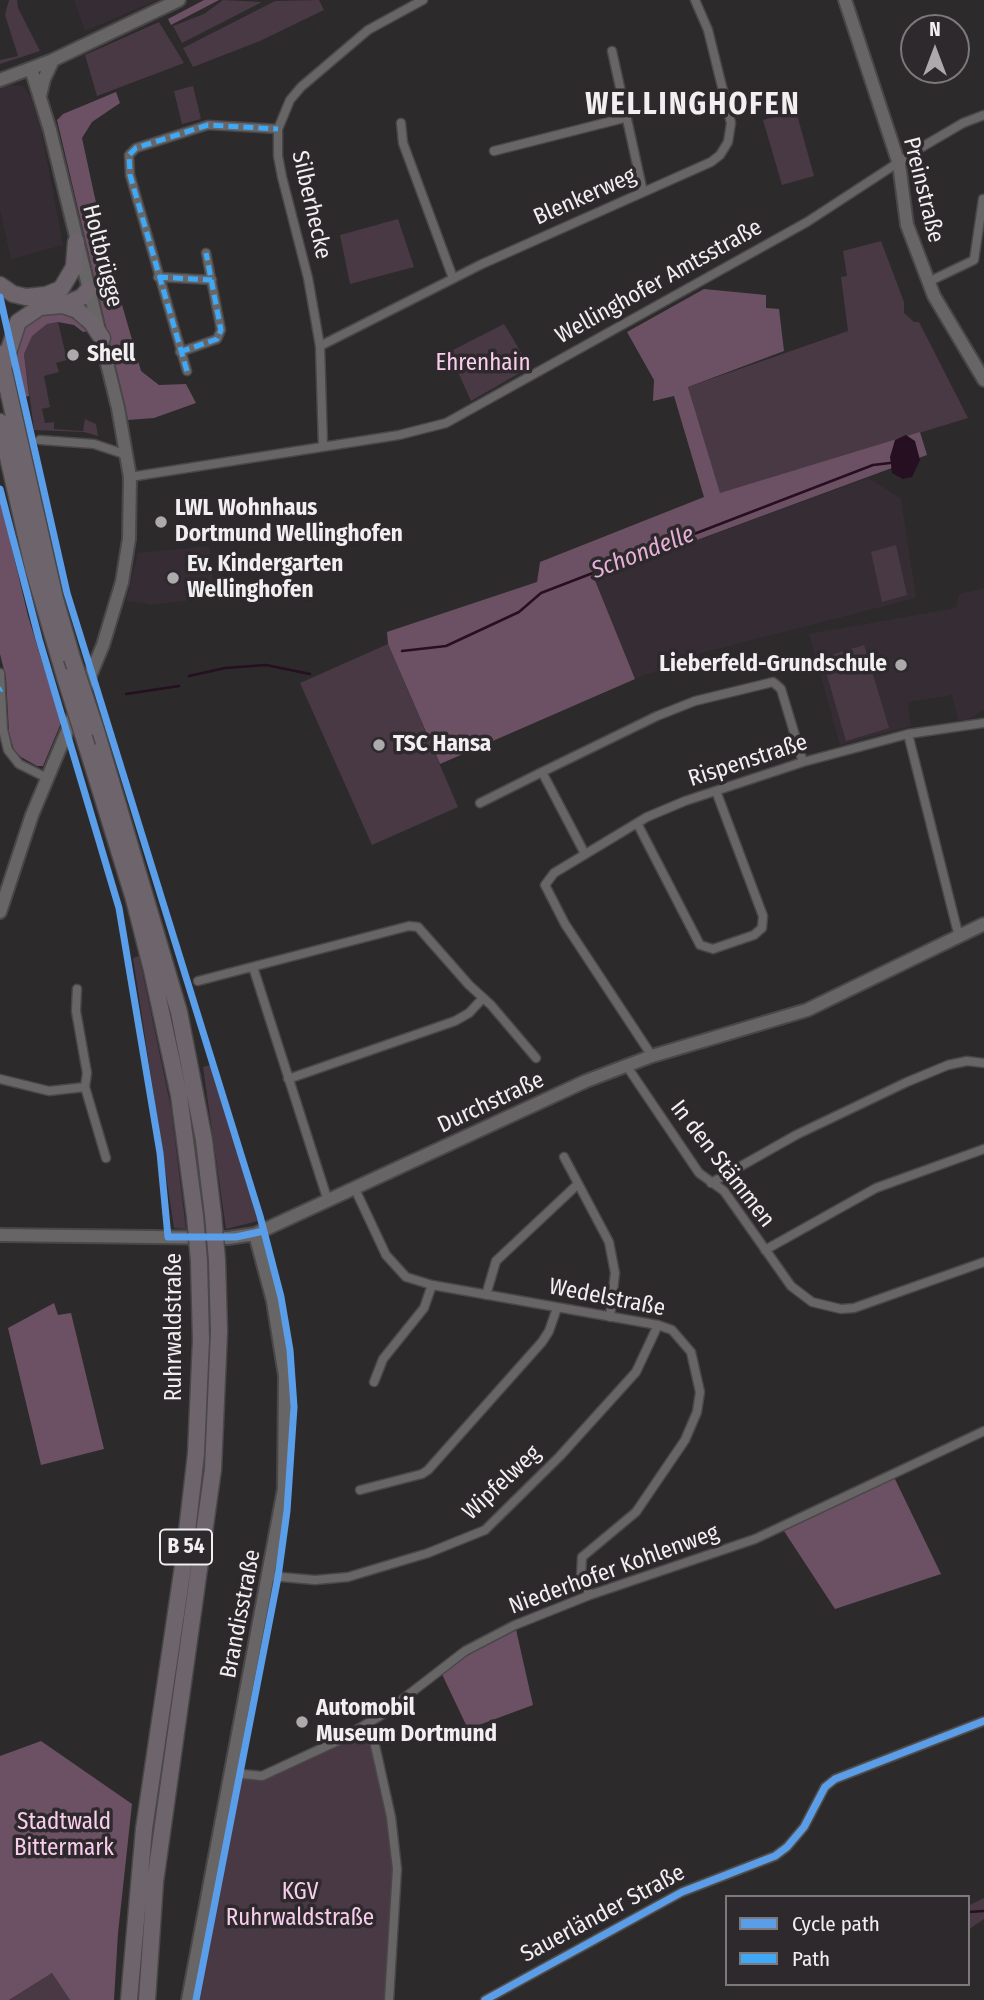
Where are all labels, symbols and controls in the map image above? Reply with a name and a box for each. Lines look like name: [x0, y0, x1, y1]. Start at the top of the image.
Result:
north arrow: [900, 14, 970, 84]
text: N: [929, 18, 941, 41]
district label: WELLINGHOFEN: [587, 88, 799, 124]
street label: Preinstraße: [897, 134, 949, 246]
street label: Silberhecke: [285, 148, 337, 262]
street label: Blenkerweg: [530, 162, 640, 232]
street label: Holtbrügge: [76, 202, 128, 310]
street label: Wellinghofer Amtsstraße: [551, 214, 767, 350]
place label: Shell: [87, 341, 135, 369]
marker: Shell: [65, 347, 81, 363]
park label: Ehrenhain: [435, 350, 531, 378]
place label: LWL Wohnhaus Dortmund Wellinghofen: [175, 495, 403, 549]
marker: LWL Wohnhaus Dortmund Wellinghofen: [153, 514, 169, 530]
water label: Schondelle: [588, 520, 698, 586]
place label: Ev. Kindergarten Wellinghofen: [187, 551, 343, 605]
marker: Ev. Kindergarten Wellinghofen: [165, 570, 181, 586]
place label: Lieberfeld-Grundschule: [659, 651, 887, 679]
marker: Lieberfeld-Grundschule: [893, 657, 909, 673]
street label: Rispenstraße: [685, 729, 811, 793]
place label: TSC Hansa: [393, 731, 491, 759]
marker: TSC Hansa: [371, 737, 387, 753]
street label: Durchstraße: [433, 1066, 549, 1140]
street label: In den Stämmen: [664, 1095, 780, 1233]
street label: Ruhrwaldstraße: [161, 1253, 189, 1401]
street label: Wedelstraße: [547, 1273, 667, 1323]
street label: Wipfelweg: [457, 1440, 547, 1526]
street label: Niederhofer Kohlenweg: [505, 1519, 723, 1621]
road number: B 54: [160, 1530, 212, 1564]
street label: Brandisstraße: [215, 1547, 267, 1681]
place label: Automobil Museum Dortmund: [316, 1695, 497, 1749]
marker: Automobil Museum Dortmund: [294, 1714, 310, 1730]
park label: Stadtwald Bittermark: [14, 1809, 114, 1863]
street label: Sauerländer Straße: [516, 1859, 690, 1969]
park label: KGV Ruhrwaldstraße: [226, 1879, 374, 1933]
legend: [725, 1895, 970, 1986]
text: Cycle path: [792, 1911, 880, 1937]
text: Path: [792, 1946, 830, 1972]

